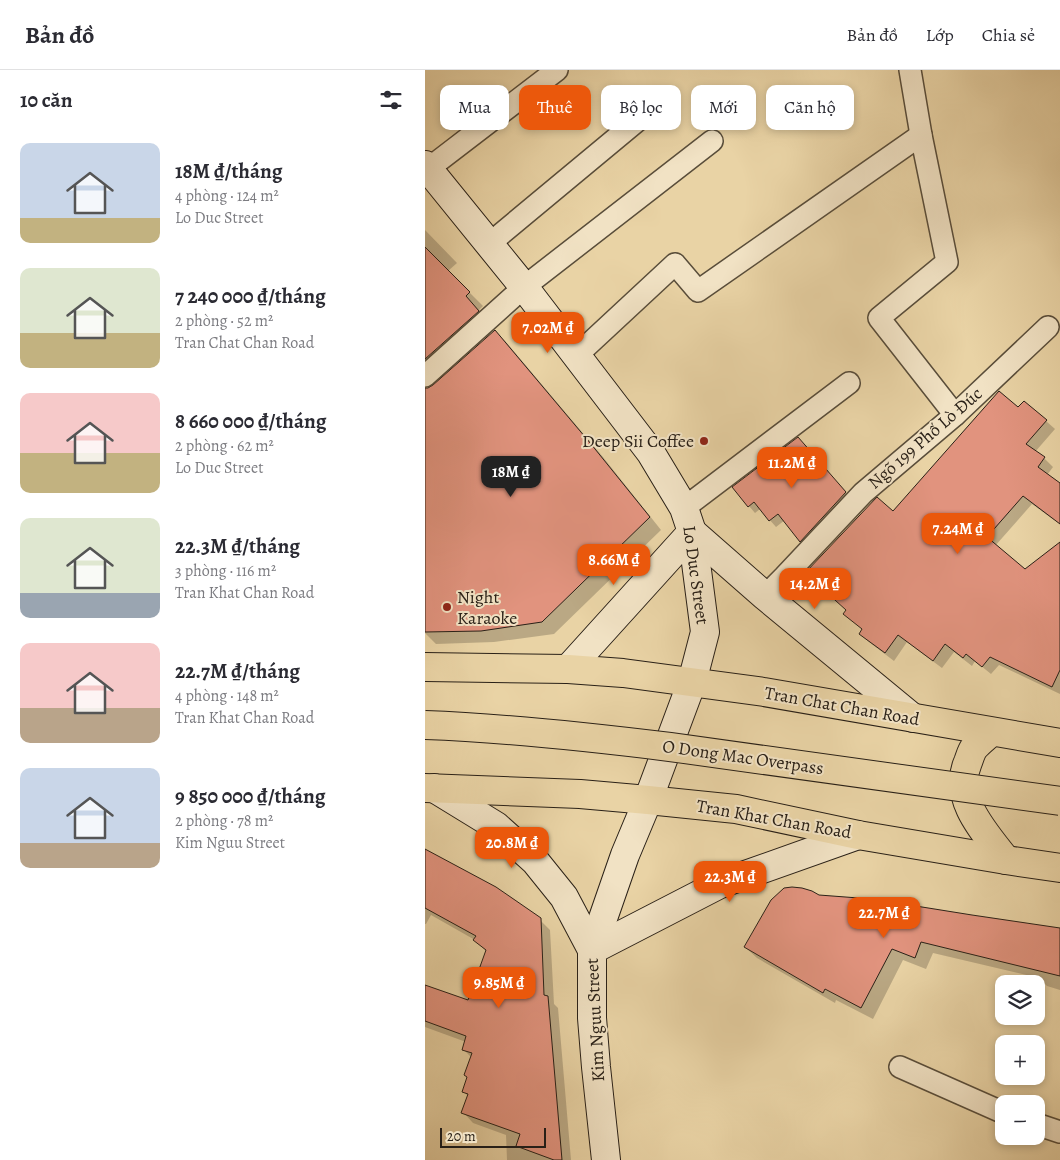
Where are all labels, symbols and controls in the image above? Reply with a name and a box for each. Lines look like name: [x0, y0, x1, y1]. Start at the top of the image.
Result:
text: Bản đồ: [25, 19, 94, 51]
text: Bản đồ: [847, 23, 898, 47]
text: Lớp: [926, 23, 954, 47]
text: Chia sẻ: [982, 23, 1035, 47]
chip: Mua: [440, 85, 509, 130]
chip: Thuê: [519, 85, 591, 130]
chip: Bộ lọc: [601, 85, 681, 130]
chip: Mới: [691, 85, 756, 130]
chip: Căn hộ: [766, 85, 854, 130]
text: 10 căn: [20, 86, 72, 114]
icon: filters: [377, 86, 405, 114]
text: 18M ₫/tháng: [175, 157, 282, 185]
icon: home: [60, 163, 120, 223]
text: 4 phòng · 124 m²: [175, 185, 279, 207]
text: Lo Duc Street: [175, 207, 263, 229]
text: 7 240 000 ₫/tháng: [175, 282, 326, 310]
icon: home: [60, 288, 120, 348]
text: 2 phòng · 52 m²: [175, 310, 273, 332]
pin: 7.02M ₫: [502, 312, 594, 354]
text: 7.02M ₫: [522, 317, 574, 339]
text: Tran Chat Chan Road: [175, 332, 314, 354]
street label: Ngõ 199 Phố Lò Đúc: [863, 382, 987, 494]
text: 8 660 000 ₫/tháng: [175, 407, 326, 435]
icon: home: [60, 413, 120, 473]
place label: Deep Sii Coffee: [582, 429, 694, 453]
text: 2 phòng · 62 m²: [175, 435, 274, 457]
marker: Deep Sii Coffee: [698, 435, 710, 447]
pin: 11.2M ₫: [746, 446, 838, 489]
text: 11.2M ₫: [768, 452, 816, 474]
pin: 18M ₫: [476, 456, 546, 498]
text: Lo Duc Street: [175, 457, 263, 479]
text: 18M ₫: [492, 461, 530, 483]
pin: 7.24M ₫: [912, 512, 1004, 555]
text: 7.24M ₫: [933, 518, 983, 540]
street label: Lo Duc Street: [677, 524, 715, 626]
text: 22.3M ₫/tháng: [175, 532, 300, 560]
icon: home: [60, 538, 120, 598]
pin: 8.66M ₫: [568, 544, 660, 586]
text: 8.66M ₫: [588, 549, 640, 571]
text: 3 phòng · 116 m²: [175, 560, 276, 582]
pin: 14.2M ₫: [769, 568, 861, 610]
text: 14.2M ₫: [790, 573, 840, 595]
text: Tran Khat Chan Road: [175, 582, 314, 604]
place label: Night Karaoke: [457, 585, 517, 630]
marker: Night Karaoke: [441, 601, 453, 613]
text: 22.7M ₫/tháng: [175, 657, 300, 685]
icon: home: [60, 663, 120, 723]
street label: Tran Chat Chan Road: [763, 681, 922, 731]
text: 4 phòng · 148 m²: [175, 685, 279, 707]
text: Tran Khat Chan Road: [175, 707, 314, 729]
street label: O Dong Mac Overpass: [661, 734, 825, 780]
text: 9 850 000 ₫/tháng: [175, 782, 326, 810]
icon: home: [60, 788, 120, 848]
street label: Tran Khat Chan Road: [695, 794, 854, 844]
text: 2 phòng · 78 m²: [175, 810, 273, 832]
pin: 20.8M ₫: [466, 826, 558, 869]
text: Kim Nguu Street: [175, 832, 285, 854]
text: 20.8M ₫: [486, 832, 538, 854]
pin: 22.3M ₫: [684, 860, 776, 903]
text: 22.3M ₫: [704, 866, 756, 888]
pin: 22.7M ₫: [838, 896, 930, 939]
text: 22.7M ₫: [858, 902, 910, 924]
street label: Kim Nguu Street: [580, 957, 610, 1082]
pin: 9.85M ₫: [453, 966, 545, 1009]
text: 9.85M ₫: [474, 972, 524, 994]
map controls: [995, 975, 1045, 1145]
button: layers: [995, 975, 1045, 1025]
button: +: [995, 1035, 1045, 1085]
button: −: [995, 1095, 1045, 1145]
scale bar: [440, 1125, 546, 1148]
text: 20 m: [447, 1127, 476, 1146]

